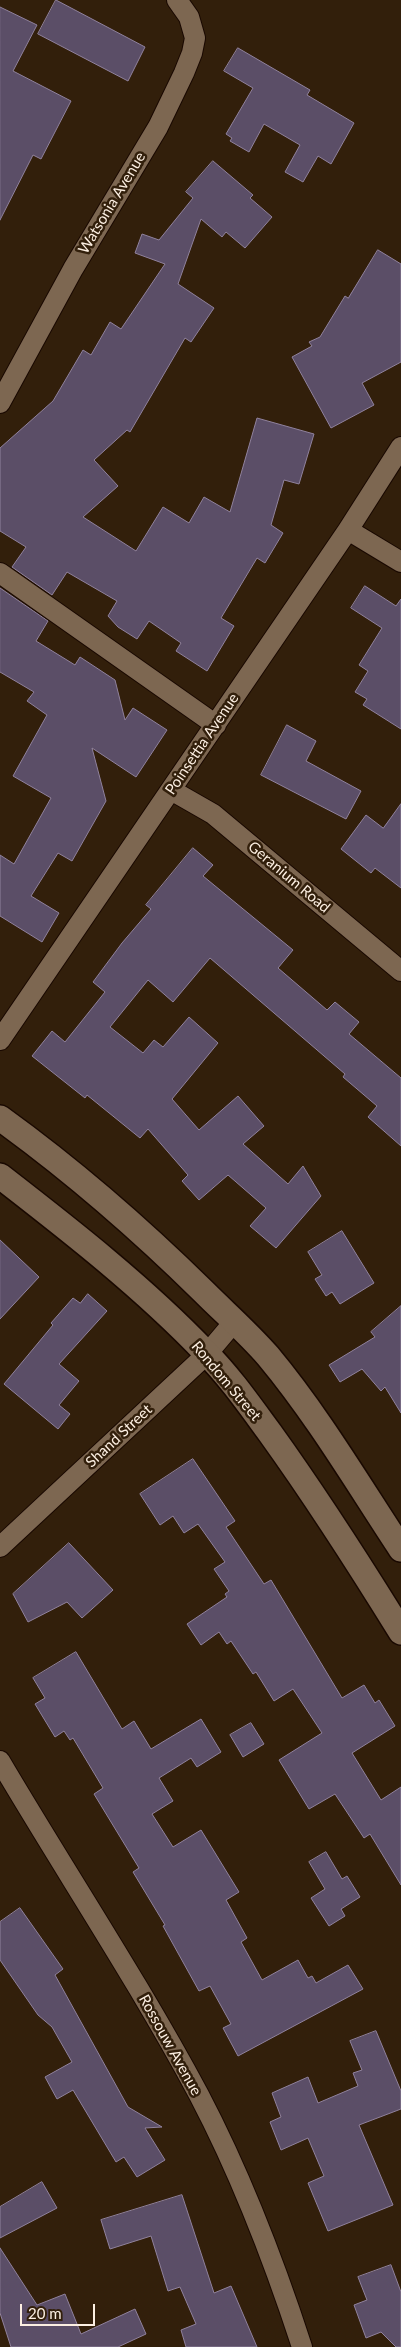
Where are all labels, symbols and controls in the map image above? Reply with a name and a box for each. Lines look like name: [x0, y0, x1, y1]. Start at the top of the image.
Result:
street label: Watsonia Avenue: [75, 149, 149, 257]
street label: Poinsettia Avenue: [161, 690, 243, 798]
street label: Geranium Road: [244, 838, 334, 916]
street label: Rondom Street: [187, 1338, 265, 1424]
street label: Shand Street: [82, 1401, 156, 1471]
street label: Rossouw Avenue: [135, 1991, 205, 2099]
scale bar: [22, 2294, 98, 2326]
text: 20 m: [28, 2304, 62, 2322]

